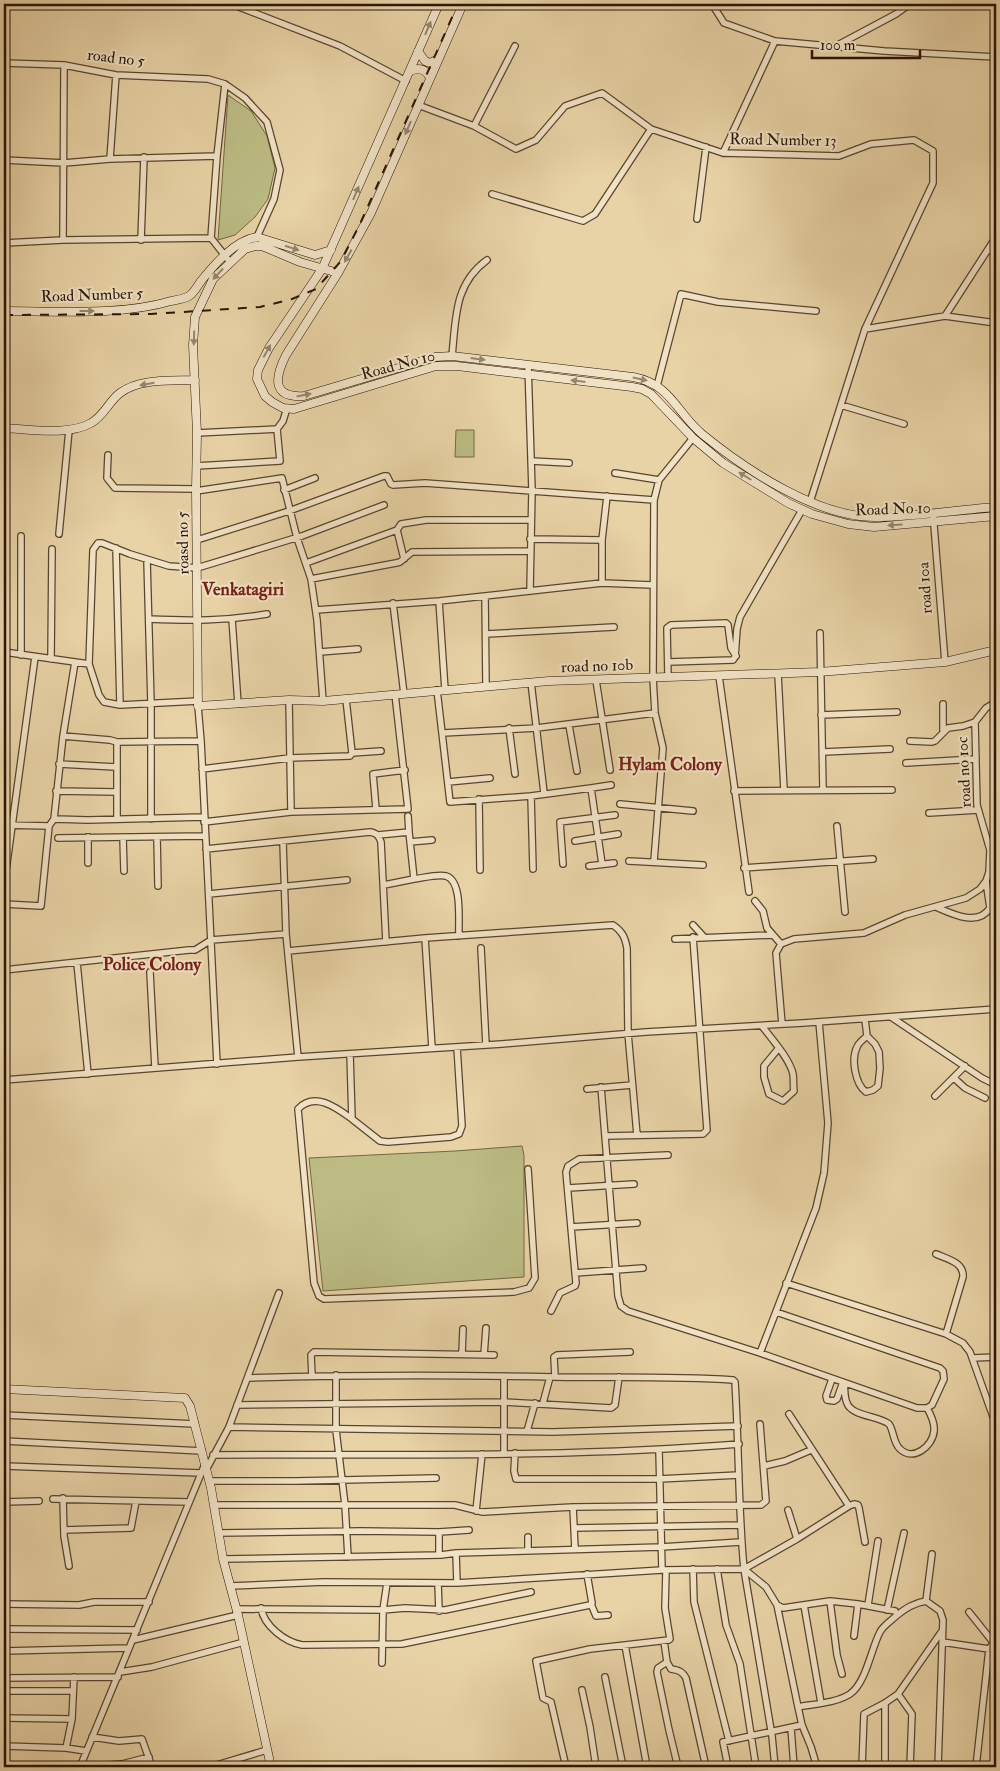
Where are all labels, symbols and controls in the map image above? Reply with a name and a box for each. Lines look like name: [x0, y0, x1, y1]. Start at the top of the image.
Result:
one-way arrow: [425, 21, 433, 35]
scale bar: [812, 28, 920, 60]
text: 100 m: [820, 36, 856, 55]
street label: road no 5: [86, 45, 146, 71]
one-way arrow: [404, 121, 412, 135]
street label: Road Number 13: [729, 129, 837, 151]
one-way arrow: [352, 186, 360, 200]
one-way arrow: [285, 245, 300, 253]
one-way arrow: [344, 248, 352, 263]
one-way arrow: [212, 268, 224, 280]
street label: Road Number 5: [41, 283, 143, 307]
one-way arrow: [80, 307, 96, 315]
one-way arrow: [189, 330, 197, 346]
one-way arrow: [263, 344, 271, 359]
street label: Road No 10: [359, 346, 437, 384]
one-way arrow: [471, 355, 487, 363]
one-way arrow: [632, 375, 647, 383]
one-way arrow: [569, 377, 585, 385]
one-way arrow: [138, 380, 154, 388]
one-way arrow: [297, 390, 313, 398]
one-way arrow: [738, 472, 751, 481]
street label: Road No 10: [855, 498, 931, 520]
street label: roasd no 5: [172, 511, 194, 575]
one-way arrow: [887, 522, 903, 530]
street label: road 10a: [913, 561, 937, 615]
district label: Venkatagiri: [201, 578, 284, 601]
street label: road no 10b: [560, 655, 634, 677]
street label: road no 10c: [952, 735, 976, 808]
district label: Hylam Colony: [618, 753, 723, 776]
district label: Police Colony: [103, 953, 202, 976]

